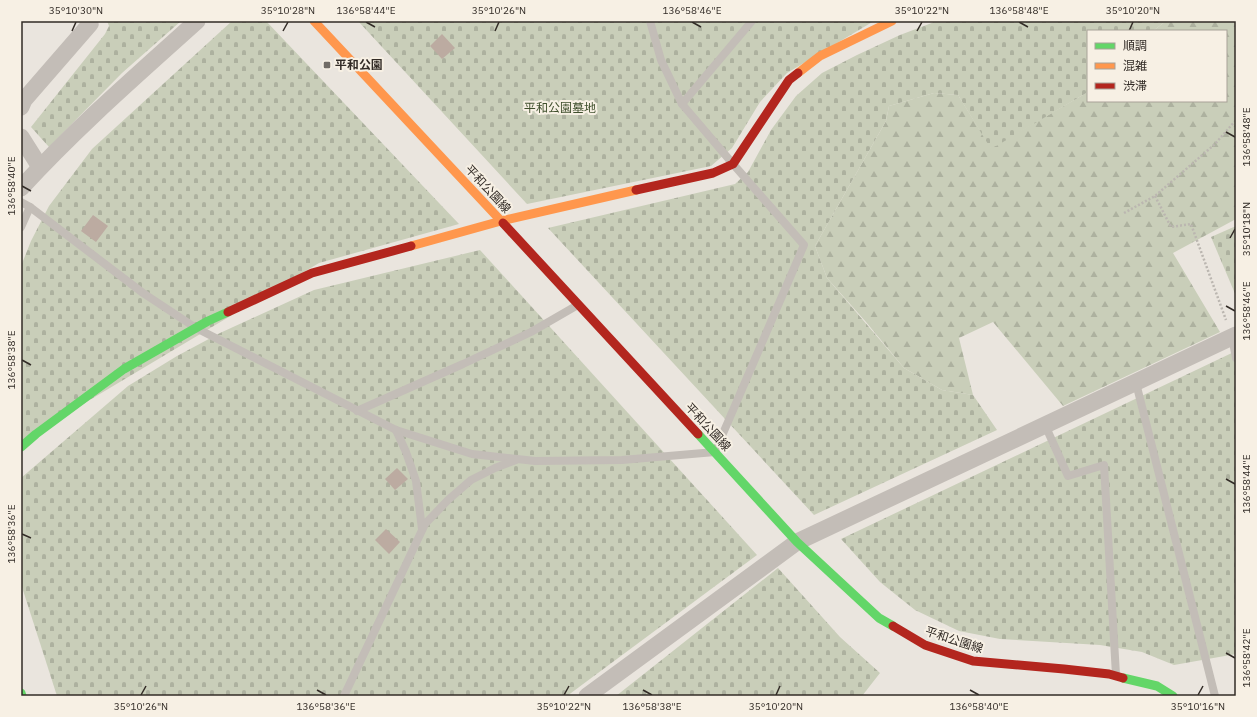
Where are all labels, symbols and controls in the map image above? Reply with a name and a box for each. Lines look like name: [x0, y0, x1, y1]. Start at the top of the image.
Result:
text: 35°10'30"N: [49, 4, 103, 17]
text: 35°10'28"N: [261, 4, 315, 17]
text: 136°58'44"E: [336, 4, 396, 17]
text: 35°10'26"N: [472, 4, 526, 17]
text: 136°58'46"E: [662, 4, 722, 17]
text: 35°10'22"N: [895, 4, 949, 17]
text: 136°58'48"E: [989, 4, 1049, 17]
text: 35°10'20"N: [1106, 4, 1160, 17]
legend: [1087, 30, 1227, 102]
text: 順調: [1123, 38, 1147, 53]
place label: 平和公園: [335, 57, 383, 72]
text: 混雑: [1123, 58, 1147, 73]
marker: 平和公園: [322, 60, 332, 70]
text: 渋滞: [1123, 78, 1147, 93]
park label: 平和公園墓地: [524, 100, 596, 115]
text: 136°58'48"E: [1240, 107, 1253, 167]
text: 136°58'40"E: [5, 156, 18, 216]
street label: 平和公園線: [462, 162, 514, 216]
text: 35°10'18"N: [1240, 202, 1253, 256]
text: 136°58'46"E: [1240, 281, 1253, 341]
text: 136°58'38"E: [5, 330, 18, 390]
street label: 平和公園線: [682, 400, 734, 454]
text: 136°58'44"E: [1240, 454, 1253, 514]
text: 136°58'36"E: [5, 504, 18, 564]
street label: 平和公園線: [923, 623, 985, 656]
text: 136°58'42"E: [1240, 628, 1253, 688]
text: 35°10'26"N: [114, 700, 168, 713]
text: 136°58'36"E: [296, 700, 356, 713]
text: 35°10'22"N: [537, 700, 591, 713]
text: 136°58'38"E: [622, 700, 682, 713]
text: 35°10'20"N: [749, 700, 803, 713]
text: 136°58'40"E: [949, 700, 1009, 713]
text: 35°10'16"N: [1171, 700, 1225, 713]

